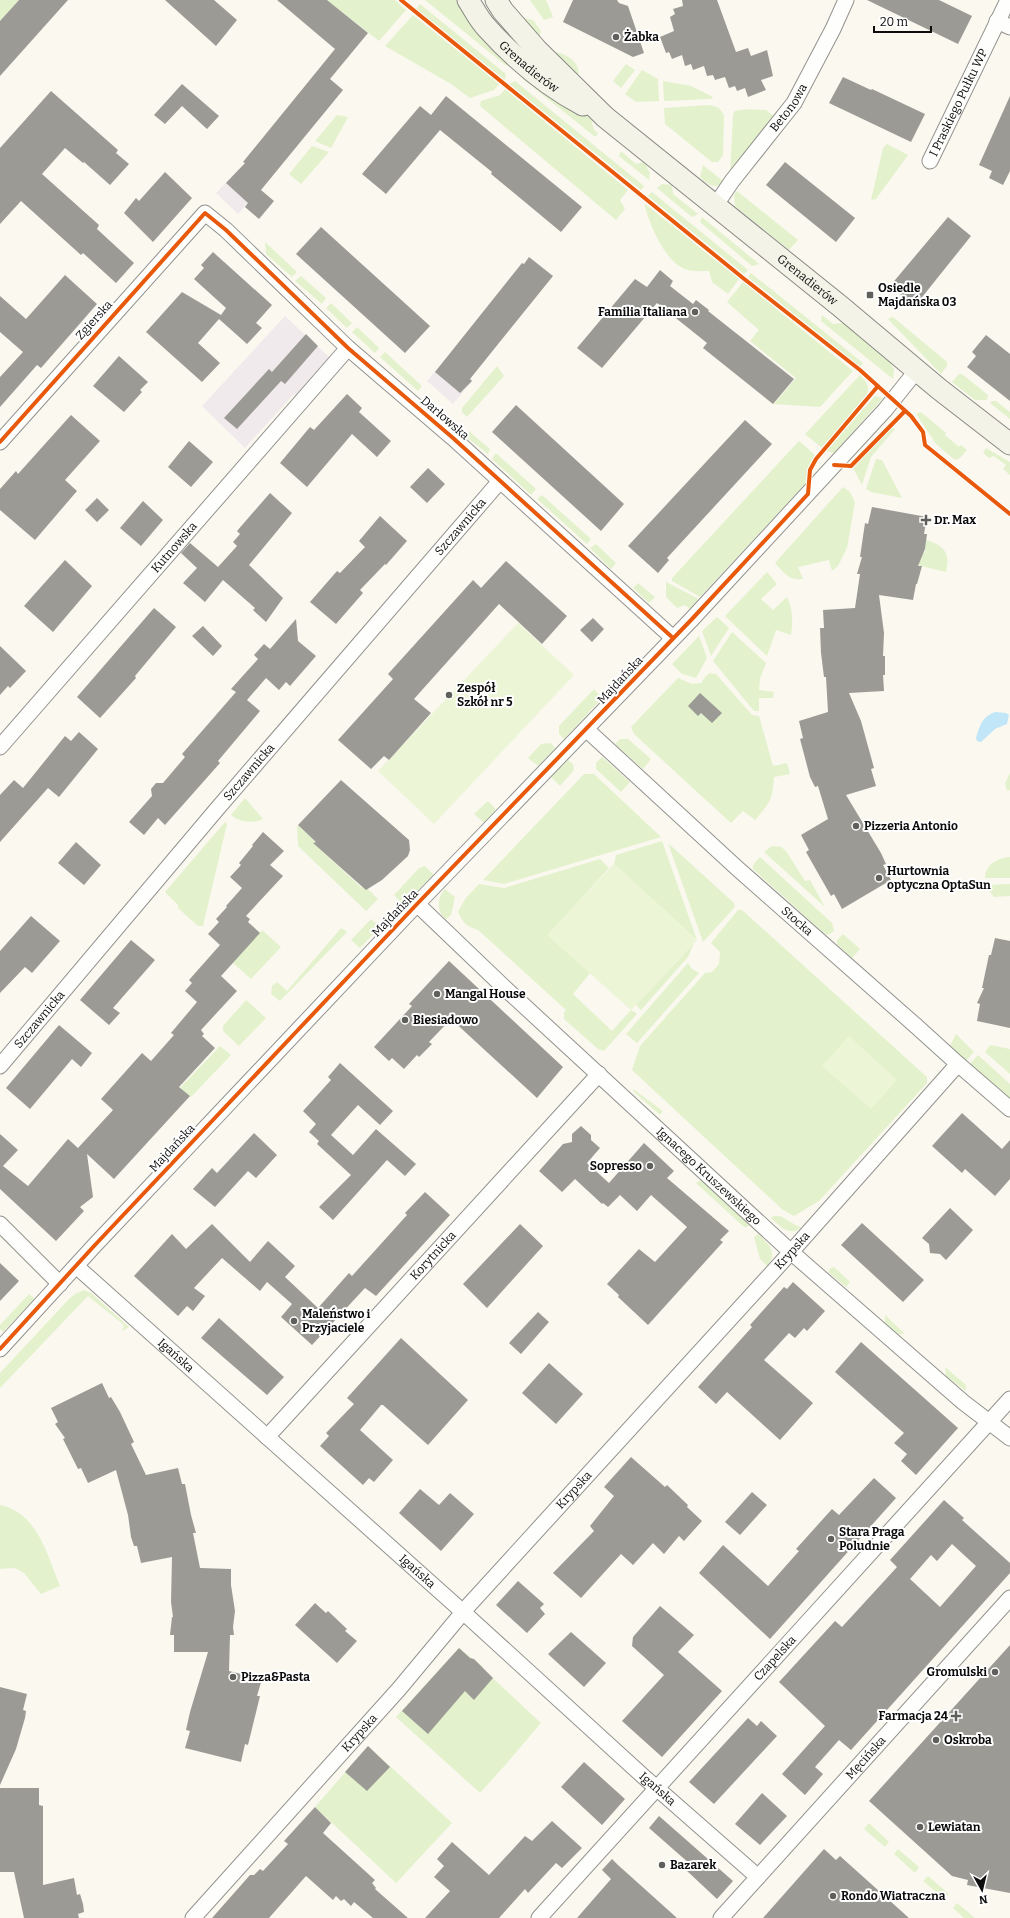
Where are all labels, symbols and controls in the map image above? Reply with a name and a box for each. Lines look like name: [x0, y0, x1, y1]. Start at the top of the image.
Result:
scale bar: [874, 8, 931, 34]
text: 20 m: [880, 15, 909, 29]
place label: Żabka: [624, 29, 659, 44]
marker: Żabka: [611, 32, 621, 42]
street label: Grenadierów: [496, 38, 562, 96]
street label: I Praskiego Pułku WP: [926, 46, 990, 159]
street label: Betonowa: [767, 81, 810, 134]
street label: Grenadierów: [774, 251, 841, 308]
place label: Osiedle Majdańska 03: [878, 281, 956, 310]
marker: Osiedle Majdańska 03: [865, 290, 875, 300]
street label: Zgierska: [73, 297, 115, 342]
place label: Familia Italiana: [598, 305, 687, 319]
marker: Familia Italiana: [690, 307, 700, 317]
street label: Darłowska: [418, 393, 472, 443]
street label: Szczawnicka: [432, 495, 489, 558]
place label: Dr. Max: [934, 513, 976, 527]
marker: Dr. Max: [921, 515, 931, 525]
street label: Kutnowska: [148, 519, 200, 575]
street label: Majdańska: [594, 653, 646, 707]
place label: Zespół Szkół nr 5: [457, 681, 513, 709]
marker: Zespół Szkół nr 5: [444, 690, 454, 700]
street label: Szczawnicka: [220, 740, 278, 804]
place label: Pizzeria Antonio: [864, 819, 958, 833]
marker: Pizzeria Antonio: [851, 821, 861, 831]
place label: Hurtownia optyczna OptaSun: [887, 864, 991, 892]
marker: Hurtownia optyczna OptaSun: [874, 873, 884, 883]
street label: Majdańska: [369, 886, 421, 940]
street label: Stocka: [779, 904, 816, 939]
street label: Szczawnicka: [11, 987, 68, 1051]
place label: Mangal House: [445, 987, 526, 1001]
marker: Mangal House: [432, 989, 442, 999]
place label: Biesiadowo: [413, 1013, 478, 1027]
marker: Biesiadowo: [400, 1015, 410, 1025]
street label: Majdańska: [146, 1121, 198, 1175]
street label: Ignacego Kruszewskiego: [654, 1124, 764, 1228]
place label: Sopresso: [590, 1159, 642, 1173]
marker: Sopresso: [645, 1161, 655, 1171]
street label: Korytnicka: [407, 1228, 459, 1283]
street label: Krypska: [772, 1228, 813, 1272]
place label: Maleństwo i Przyjaciele: [302, 1307, 371, 1336]
marker: Maleństwo i Przyjaciele: [289, 1316, 299, 1326]
street label: Igańska: [155, 1336, 197, 1375]
street label: Krypska: [553, 1468, 595, 1512]
place label: Stara Praga Poludnie: [839, 1525, 905, 1553]
marker: Stara Praga Poludnie: [826, 1534, 836, 1544]
street label: Igańska: [397, 1552, 439, 1591]
street label: Czapelska: [751, 1632, 799, 1683]
place label: Gromulski: [927, 1665, 987, 1679]
marker: Gromulski: [990, 1667, 1000, 1677]
place label: Pizza&Pasta: [241, 1670, 310, 1684]
marker: Pizza&Pasta: [228, 1672, 238, 1682]
place label: Farmacja 24: [879, 1709, 949, 1724]
street label: Krypska: [339, 1711, 380, 1755]
marker: Farmacja 24: [951, 1711, 961, 1721]
street label: Męcińska: [843, 1733, 889, 1782]
place label: Oskroba: [944, 1733, 992, 1747]
marker: Oskroba: [931, 1735, 941, 1745]
street label: Igańska: [636, 1769, 679, 1809]
place label: Lewiatan: [928, 1820, 981, 1834]
marker: Lewiatan: [915, 1822, 925, 1832]
place label: Bazarek: [670, 1858, 717, 1872]
marker: Bazarek: [657, 1860, 667, 1870]
north arrow: [962, 1870, 1002, 1910]
place label: Rondo Wiatraczna: [841, 1889, 946, 1903]
marker: Rondo Wiatraczna: [828, 1891, 838, 1901]
text: N: [978, 1892, 988, 1907]

